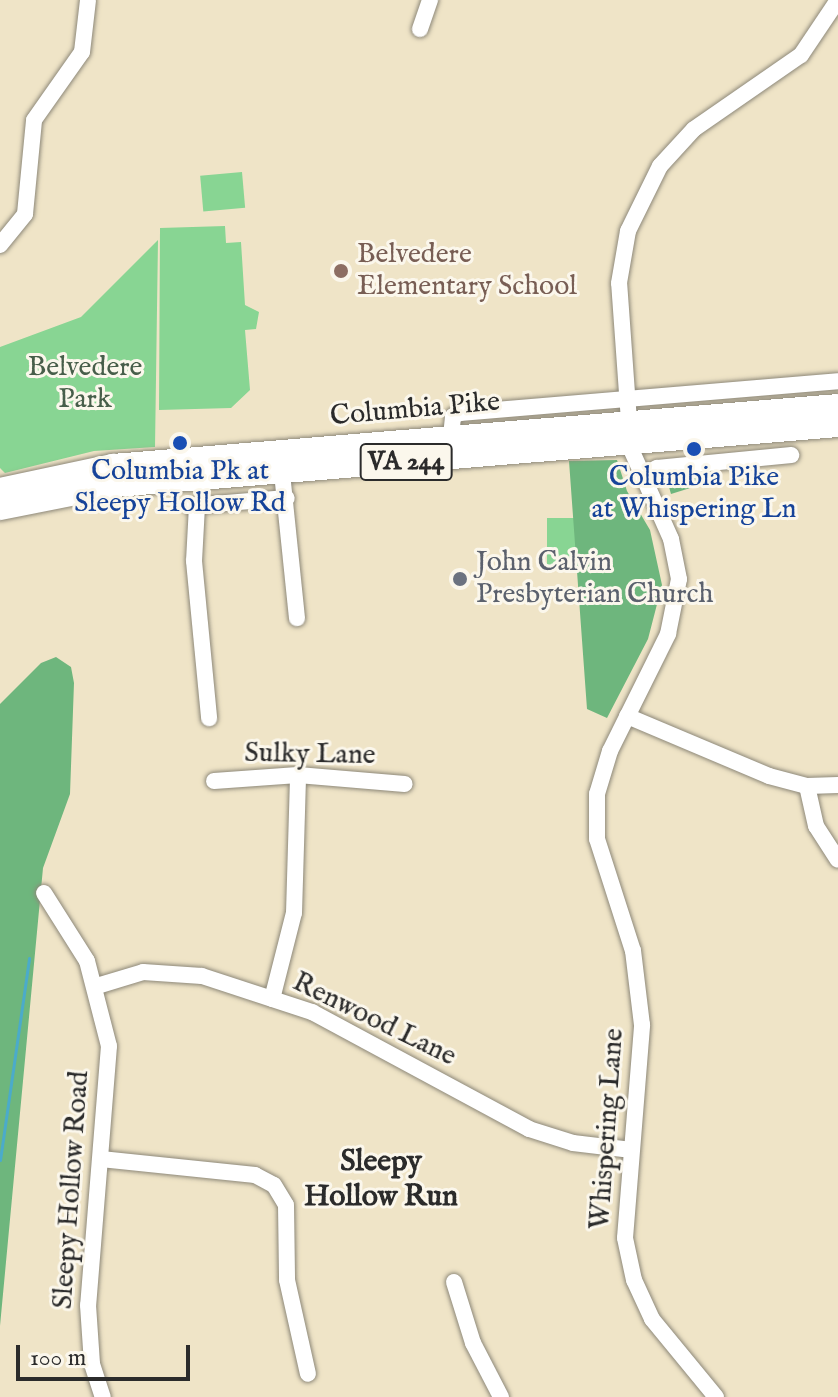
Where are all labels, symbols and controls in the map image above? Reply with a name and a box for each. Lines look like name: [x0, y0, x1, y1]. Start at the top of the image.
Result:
place label: Belvedere Elementary School: [357, 238, 577, 304]
marker: Belvedere Elementary School: [332, 262, 350, 280]
park label: Belvedere Park: [28, 351, 142, 417]
street label: Columbia Pike: [329, 386, 501, 434]
marker: Columbia Pk at Sleepy Hollow Rd: [171, 434, 189, 452]
road number: VA 244: [358, 440, 454, 484]
marker: Columbia Pike at Whispering Ln: [685, 440, 703, 458]
place label: Columbia Pk at Sleepy Hollow Rd: [74, 455, 286, 521]
place label: Columbia Pike at Whispering Ln: [592, 461, 796, 527]
place label: John Calvin Presbyterian Church: [476, 546, 713, 612]
marker: John Calvin Presbyterian Church: [451, 570, 469, 588]
street label: Sulky Lane: [244, 737, 376, 773]
street label: Renwood Lane: [287, 966, 461, 1074]
street label: Whispering Lane: [584, 1027, 632, 1231]
street label: Sleepy Hollow Road: [47, 1070, 97, 1310]
district label: Sleepy Hollow Run: [304, 1144, 458, 1214]
scale bar: [20, 1329, 194, 1379]
text: 100 m: [30, 1343, 86, 1374]

